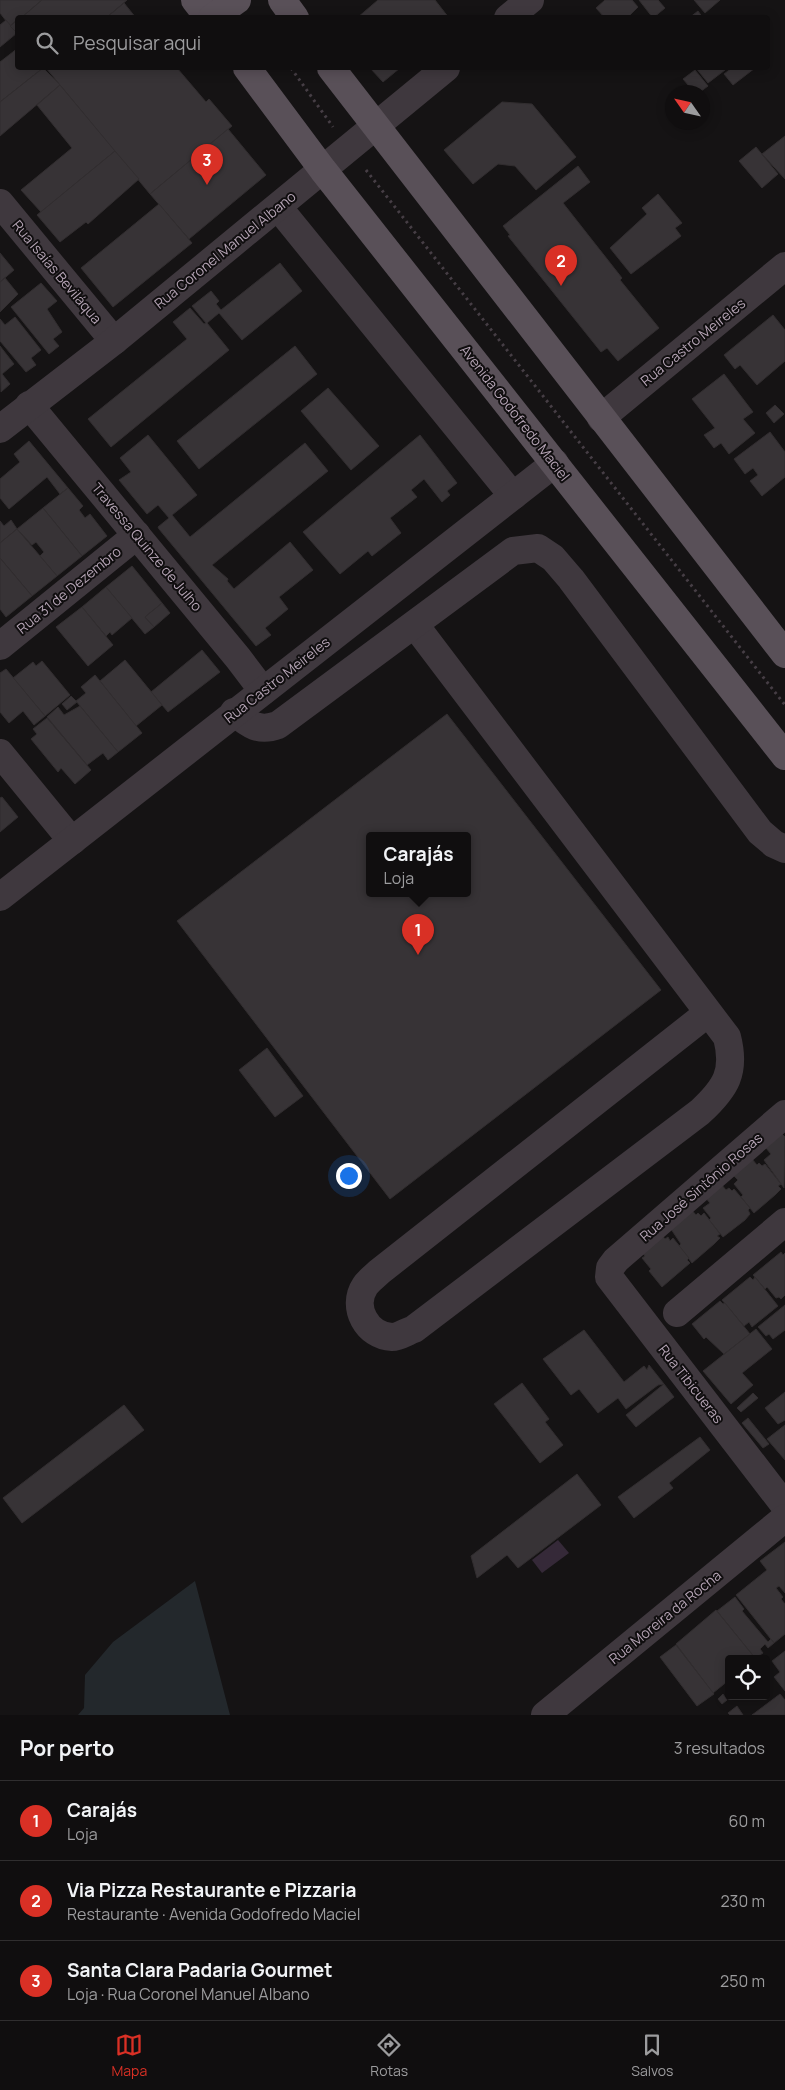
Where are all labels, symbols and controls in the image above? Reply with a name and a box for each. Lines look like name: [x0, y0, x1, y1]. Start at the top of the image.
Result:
search box: [15, 15, 770, 70]
icon: search: [33, 29, 61, 57]
text: Pesquisar aqui: [73, 30, 201, 56]
north arrow: [665, 85, 710, 130]
pin: 3: [191, 144, 223, 185]
street label: Rua Coronel Manuel Albano: [150, 187, 299, 313]
street label: Rua Isaías Beviláqua: [8, 216, 106, 327]
pin: 2: [545, 245, 577, 286]
street label: Rua Castro Meireles: [636, 293, 749, 390]
street label: Avenida Godofredo Maciel: [456, 341, 574, 485]
street label: Travessa Quinze de Julho: [88, 479, 207, 615]
street label: Rua 31 de Dezembro: [13, 542, 125, 638]
street label: Rua Castro Meireles: [220, 632, 334, 727]
popup: [366, 832, 471, 897]
text: Carajás: [384, 841, 453, 867]
text: Loja: [384, 867, 414, 889]
pin: 1: [402, 914, 434, 955]
street label: Rua José Sintônio Rosas: [635, 1128, 766, 1245]
your location: [336, 1163, 362, 1189]
street label: Rua Tibicueras: [655, 1340, 728, 1427]
street label: Rua Moreira da Rocha: [605, 1565, 725, 1668]
map controls: [725, 1655, 770, 1700]
button: locate: [725, 1655, 770, 1700]
text: Por perto: [20, 1734, 114, 1762]
text: 3 resultados: [674, 1737, 765, 1759]
text: Carajás: [67, 1797, 137, 1823]
text: 1: [32, 1810, 40, 1832]
text: 60 m: [729, 1810, 765, 1832]
text: Loja: [67, 1823, 98, 1845]
text: Via Pizza Restaurante e Pizzaria: [67, 1877, 356, 1903]
text: 2: [31, 1890, 41, 1912]
text: 230 m: [721, 1890, 765, 1912]
text: Restaurante · Avenida Godofredo Maciel: [67, 1903, 360, 1925]
text: Santa Clara Padaria Gourmet: [67, 1957, 333, 1983]
text: 3: [31, 1970, 41, 1992]
text: 250 m: [720, 1970, 765, 1992]
text: Loja · Rua Coronel Manuel Albano: [67, 1983, 310, 2005]
tab: Mapa: [112, 2031, 147, 2080]
tab: Rotas: [370, 2031, 408, 2080]
tab: Salvos: [631, 2031, 673, 2080]

